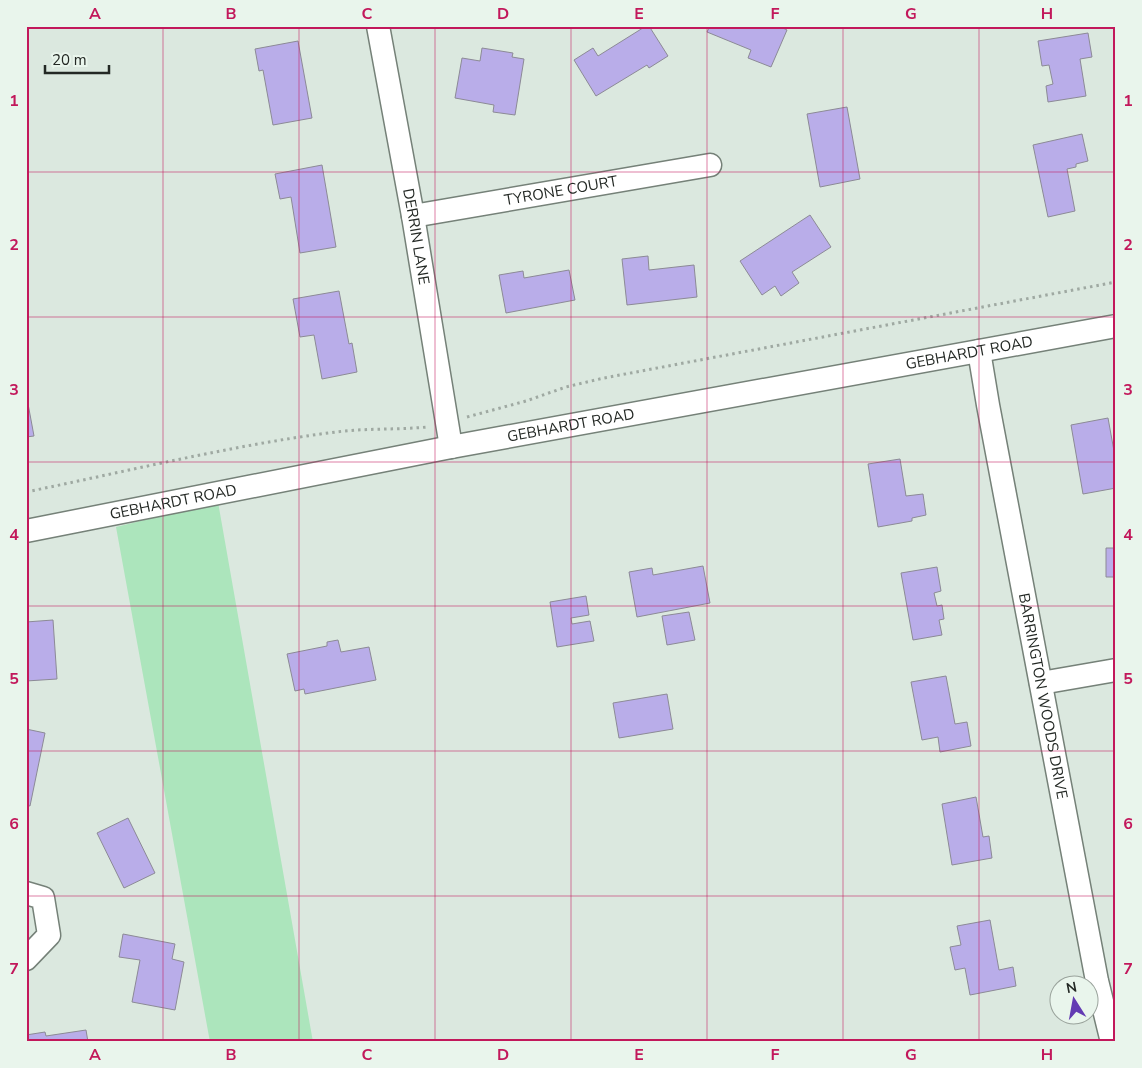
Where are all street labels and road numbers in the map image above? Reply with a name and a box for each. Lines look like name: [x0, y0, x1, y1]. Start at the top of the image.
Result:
street label: TYRONE COURT: [503, 171, 619, 210]
street label: DERRIN LANE: [398, 187, 434, 286]
street label: GEBHARDT ROAD: [904, 331, 1034, 374]
street label: GEBHARDT ROAD: [506, 404, 636, 447]
street label: GEBHARDT ROAD: [108, 480, 238, 524]
street label: BARRINGTON WOODS DRIVE: [1014, 591, 1072, 801]

